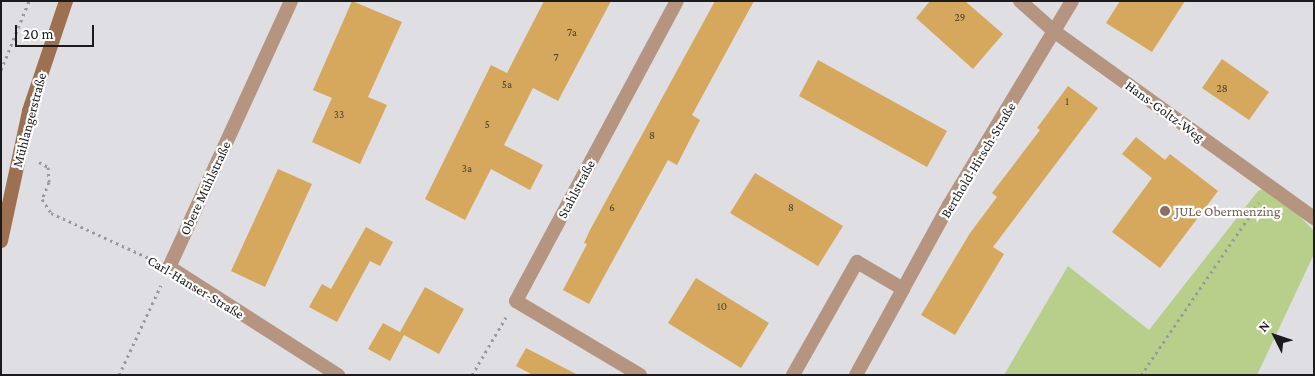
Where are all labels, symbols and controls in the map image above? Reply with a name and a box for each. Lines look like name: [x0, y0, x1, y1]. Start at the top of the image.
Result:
house number: 29: [955, 10, 965, 24]
scale bar: [18, 15, 96, 47]
house number: 7a: [567, 25, 577, 39]
text: 20 m: [23, 26, 54, 42]
house number: 7: [553, 50, 559, 64]
street label: Mühlangerstraße: [8, 71, 50, 169]
house number: 5a: [502, 77, 512, 91]
street label: Hans-Goltz-Weg: [1122, 77, 1208, 145]
house number: 28: [1216, 81, 1228, 95]
house number: 1: [1065, 94, 1069, 108]
street label: Berthold-Hirsch-Straße: [937, 99, 1019, 221]
house number: 33: [334, 107, 344, 121]
house number: 5: [484, 117, 490, 131]
house number: 8: [649, 128, 655, 142]
street label: Obere Mühlstraße: [176, 138, 234, 238]
street label: Stahlstraße: [554, 157, 598, 221]
house number: 3a: [462, 161, 472, 175]
house number: 6: [609, 200, 615, 214]
house number: 8: [788, 200, 794, 214]
place label: JULe Obermenzing: [1175, 203, 1281, 219]
marker: JULe Obermenzing: [1159, 205, 1171, 217]
street label: Carl-Hanser-Straße: [145, 252, 247, 322]
house number: 10: [717, 299, 727, 313]
north arrow: [1250, 311, 1300, 361]
text: N: [1255, 317, 1273, 335]

